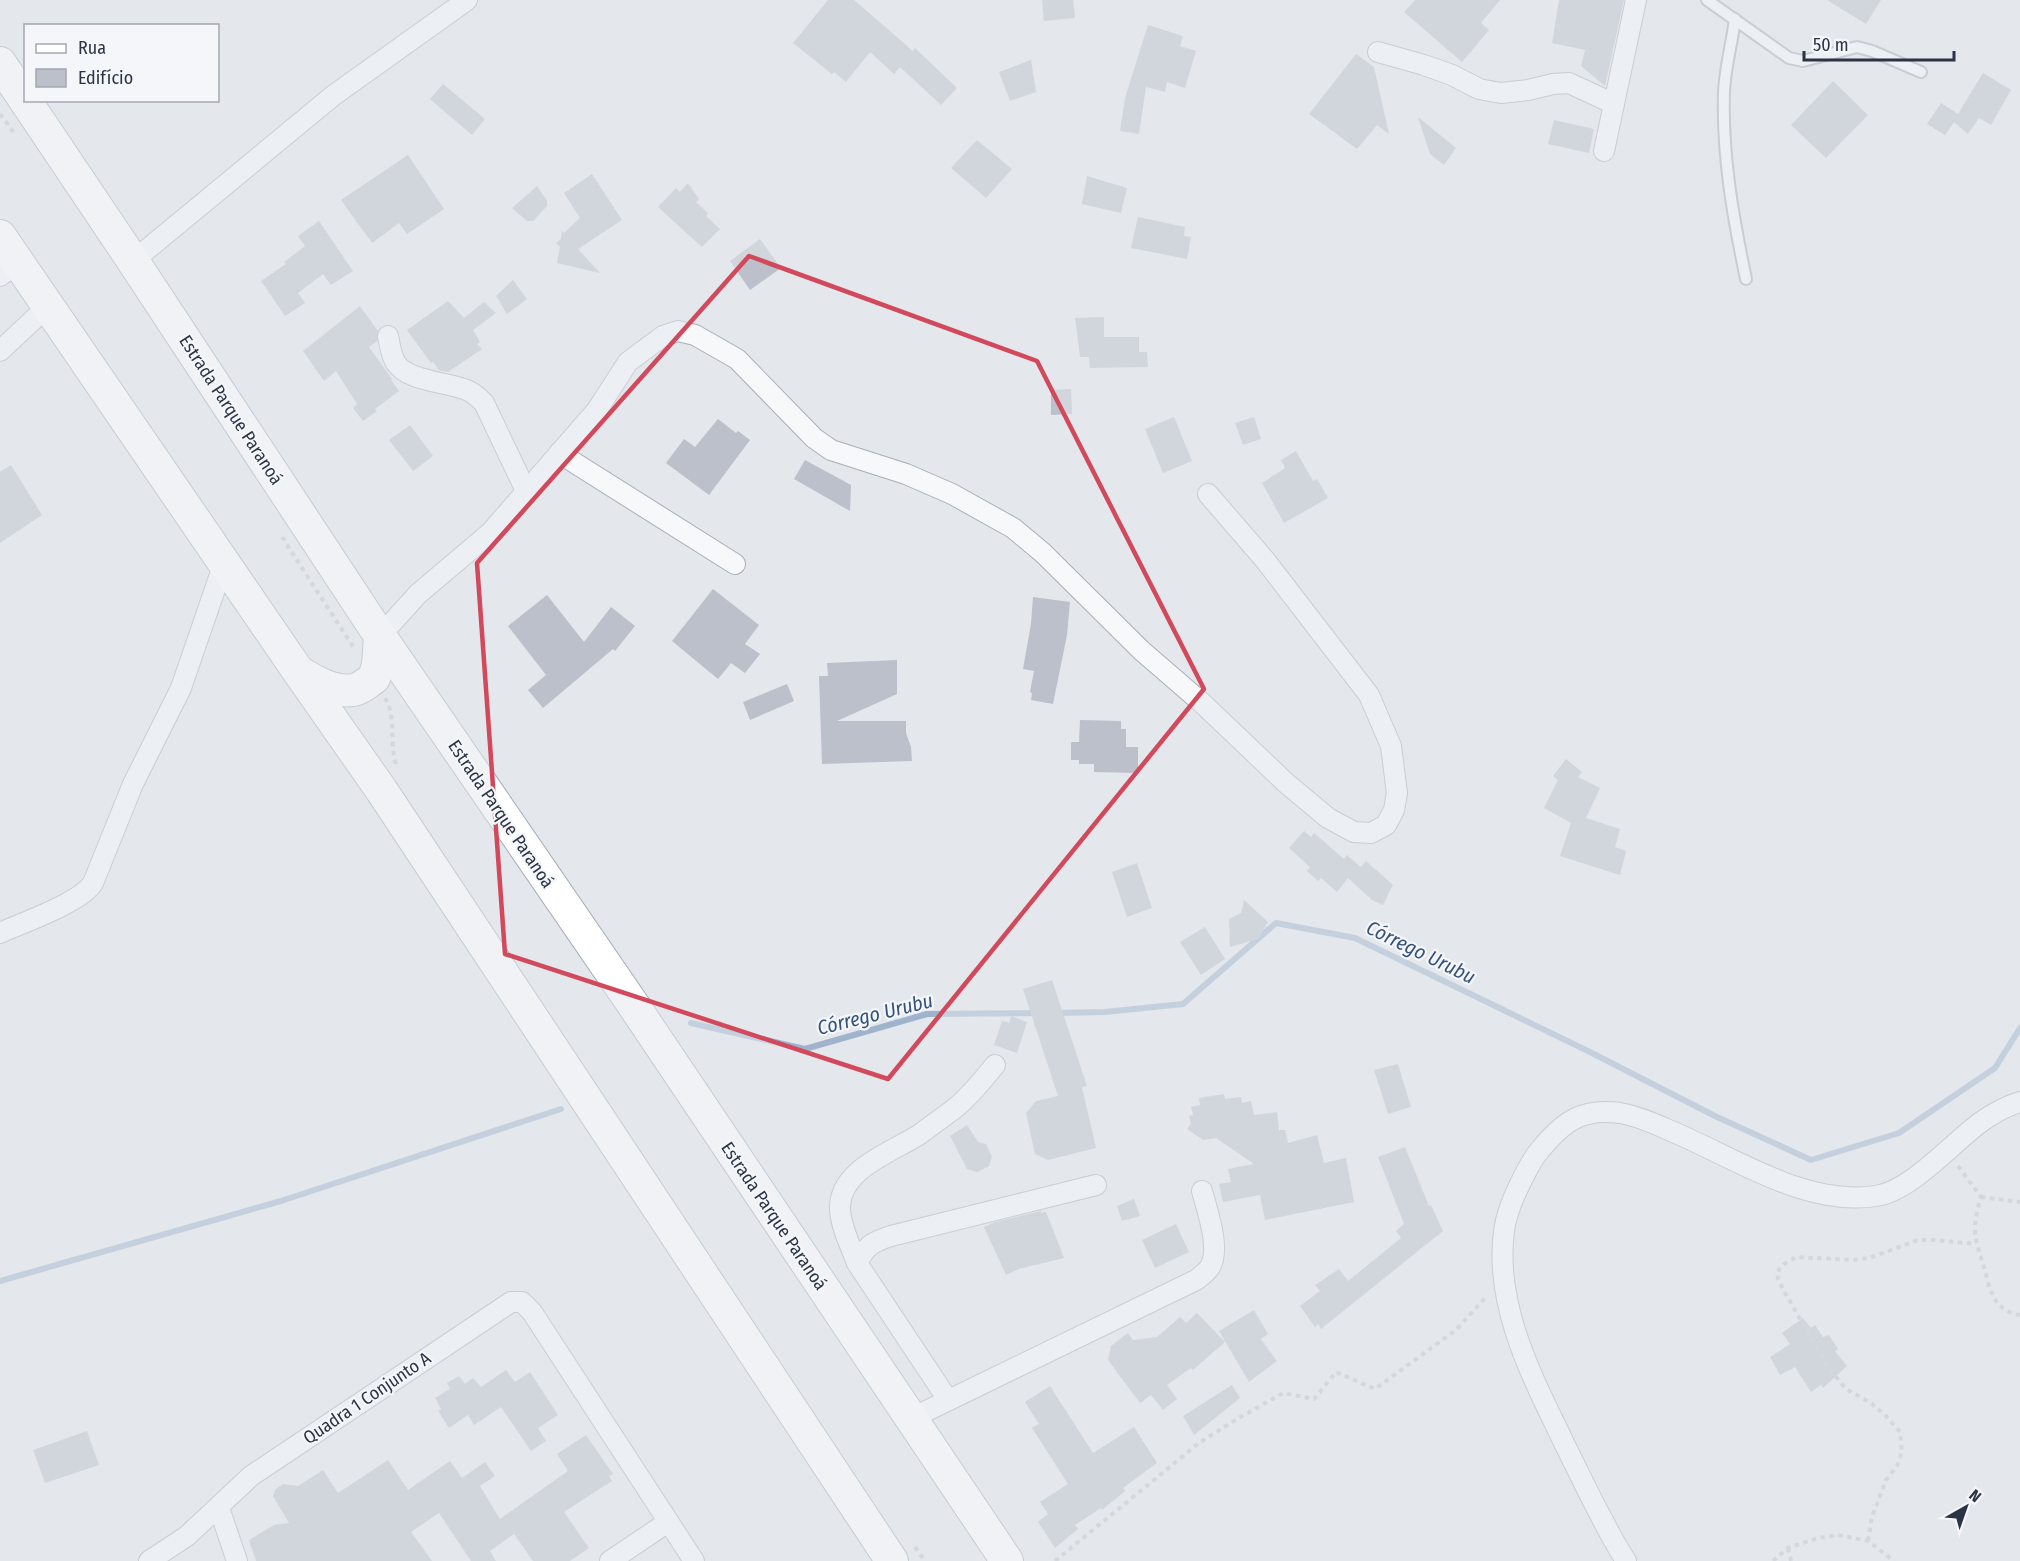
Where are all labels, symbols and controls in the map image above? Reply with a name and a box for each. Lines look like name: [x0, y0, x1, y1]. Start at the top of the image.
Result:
legend: [24, 24, 219, 102]
scale bar: [1804, 24, 1954, 62]
text: 50 m: [1813, 34, 1849, 56]
text: Rua: [78, 37, 106, 59]
text: Edifício: [78, 67, 133, 89]
street label: Estrada Parque Paranoá: [174, 331, 288, 489]
street label: Estrada Parque Paranoá: [443, 736, 559, 892]
water label: Córrego Urubu: [1363, 915, 1479, 989]
water label: Córrego Urubu: [815, 988, 935, 1040]
street label: Estrada Parque Paranoá: [716, 1138, 832, 1294]
street label: Quadra 1 Conjunto A: [299, 1347, 435, 1449]
north arrow: [1936, 1477, 1996, 1537]
text: N: [1966, 1486, 1985, 1506]

